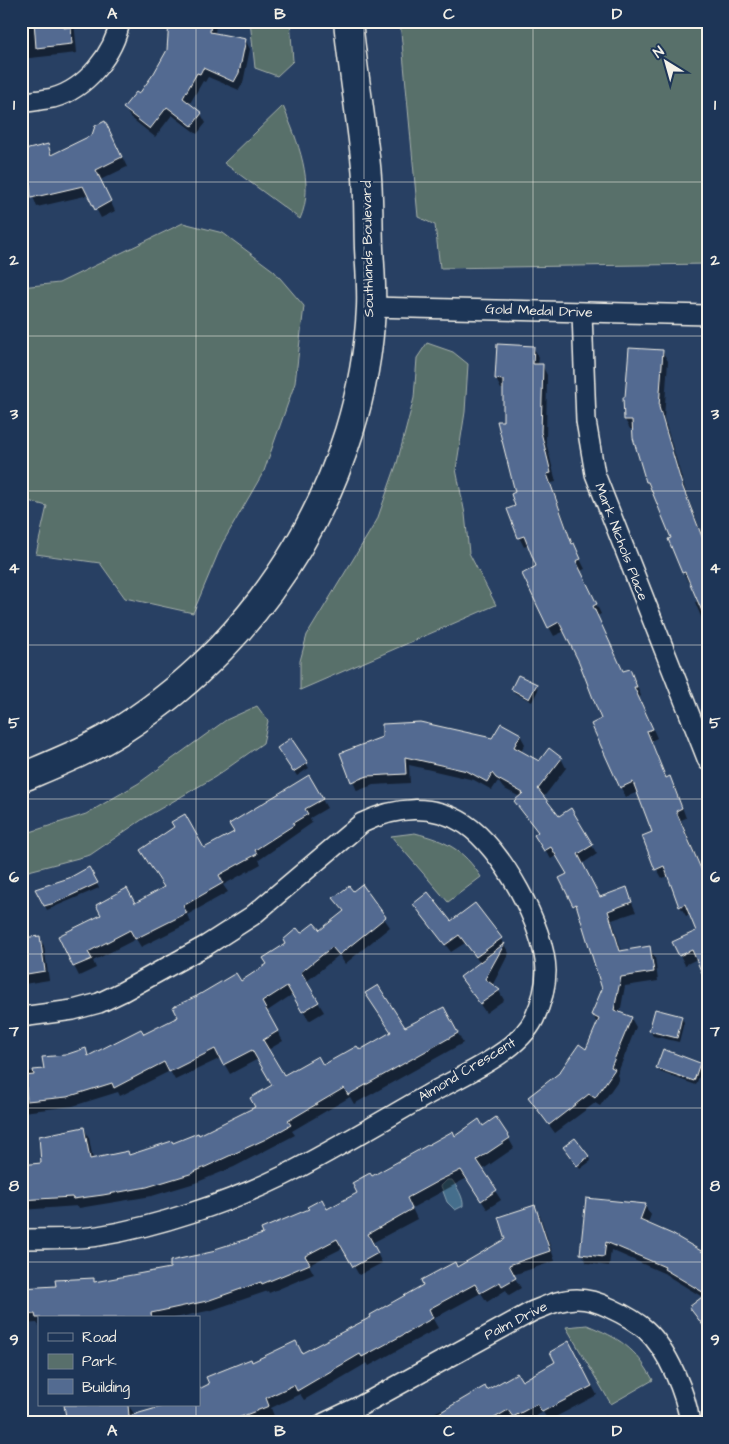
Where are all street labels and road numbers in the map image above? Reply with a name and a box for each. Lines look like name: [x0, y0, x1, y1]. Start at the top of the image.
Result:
street label: Southlands Boulevard: [357, 180, 379, 318]
street label: Gold Medal Drive: [485, 299, 594, 323]
street label: Mark Nichols Place: [589, 480, 653, 604]
street label: Almond Crescent: [414, 1033, 520, 1107]
street label: Palm Drive: [481, 1296, 551, 1345]

